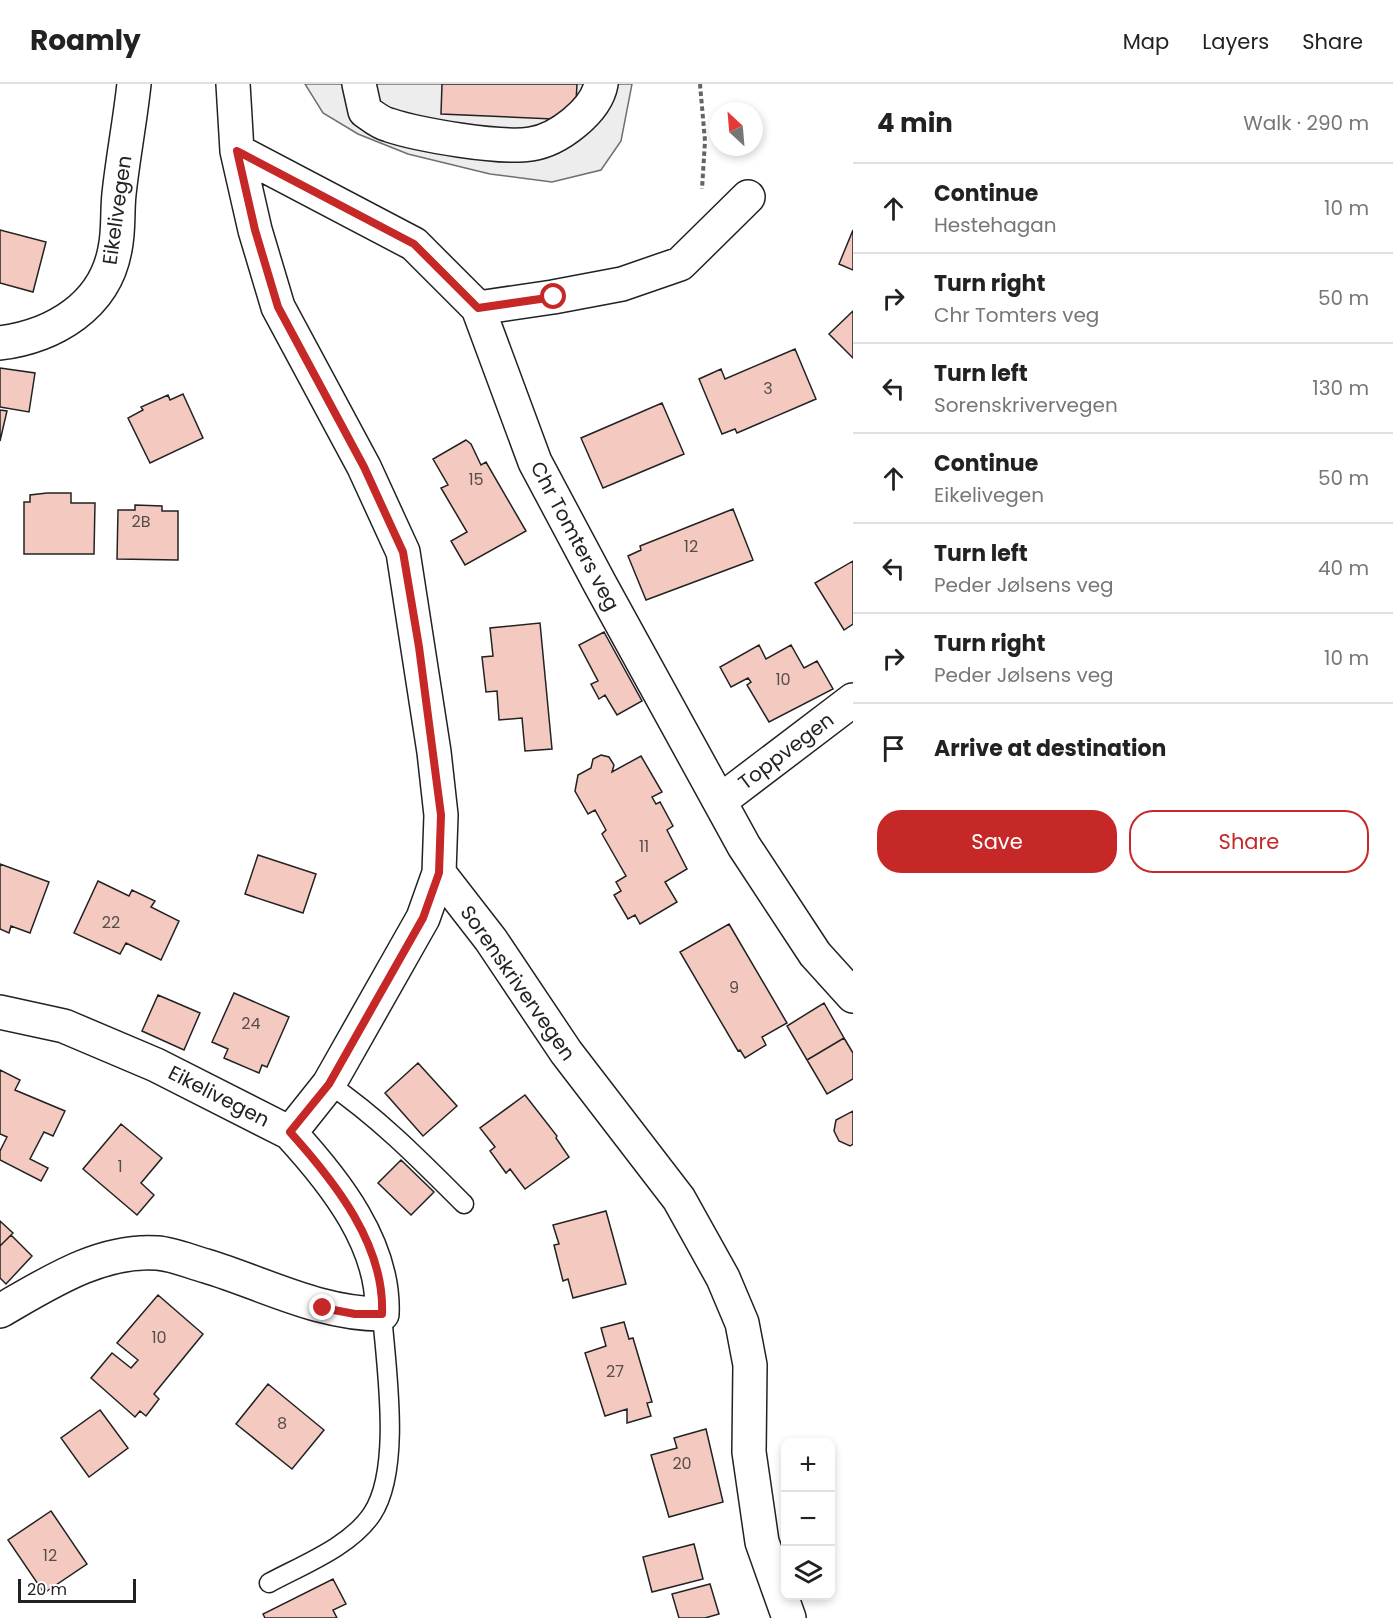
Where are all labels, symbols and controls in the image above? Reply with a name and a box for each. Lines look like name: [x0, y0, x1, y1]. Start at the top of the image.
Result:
text: Roamly: [30, 21, 141, 60]
text: Map: [1123, 27, 1169, 56]
text: Layers: [1202, 27, 1269, 56]
text: Share: [1302, 27, 1363, 56]
north arrow: [709, 102, 763, 156]
text: 4 min: [877, 105, 953, 141]
text: Walk · 290 m: [1243, 109, 1369, 137]
street label: Eikelivegen: [95, 154, 139, 266]
text: Continue: [934, 178, 1038, 209]
icon: ahead: [877, 192, 910, 225]
text: 10 m: [1324, 194, 1369, 222]
text: Hestehagan: [934, 211, 1057, 239]
text: Turn right: [934, 268, 1045, 299]
icon: right: [877, 282, 910, 315]
route start: [540, 283, 566, 309]
text: 50 m: [1318, 284, 1369, 312]
text: Chr Tomters veg: [934, 301, 1099, 329]
text: Turn left: [934, 358, 1028, 389]
icon: left: [877, 372, 910, 405]
text: 130 m: [1312, 374, 1369, 402]
house number: 3: [763, 377, 773, 400]
text: Sorenskrivervegen: [934, 391, 1118, 419]
text: Continue: [934, 448, 1038, 479]
street label: Chr Tomters veg: [524, 456, 626, 616]
icon: ahead: [877, 462, 910, 495]
text: 50 m: [1318, 464, 1369, 492]
house number: 15: [468, 468, 484, 491]
text: Eikelivegen: [934, 481, 1044, 509]
house number: 2B: [131, 510, 151, 533]
house number: 12: [684, 535, 698, 558]
text: Turn left: [934, 538, 1028, 569]
icon: left: [877, 552, 910, 585]
text: 40 m: [1318, 554, 1369, 582]
text: Peder Jølsens veg: [934, 571, 1114, 599]
text: Turn right: [934, 628, 1045, 659]
icon: right: [877, 642, 910, 675]
text: 10 m: [1324, 644, 1369, 672]
text: Peder Jølsens veg: [934, 661, 1114, 689]
house number: 10: [775, 668, 791, 691]
street label: Toppvegen: [732, 706, 840, 796]
icon: arrive: [877, 732, 910, 765]
text: Arrive at destination: [934, 733, 1166, 764]
button: Save: [877, 810, 1117, 873]
button: Share: [1129, 810, 1369, 873]
house number: 11: [639, 835, 649, 858]
street label: Sorenskrivervegen: [454, 900, 582, 1066]
house number: 22: [102, 911, 120, 934]
house number: 9: [729, 976, 739, 999]
house number: 24: [241, 1012, 261, 1035]
street label: Eikelivegen: [164, 1059, 274, 1133]
house number: 1: [117, 1155, 123, 1178]
route end: [309, 1294, 335, 1320]
house number: 10: [151, 1326, 167, 1349]
house number: 27: [606, 1360, 624, 1383]
house number: 8: [277, 1412, 287, 1435]
map controls: [781, 1438, 835, 1600]
button: +: [781, 1438, 835, 1492]
house number: 20: [672, 1452, 692, 1475]
button: −: [781, 1492, 835, 1546]
house number: 12: [43, 1544, 57, 1567]
button: layers: [781, 1546, 835, 1600]
scale bar: [18, 1576, 136, 1604]
text: 20 m: [27, 1578, 67, 1601]

